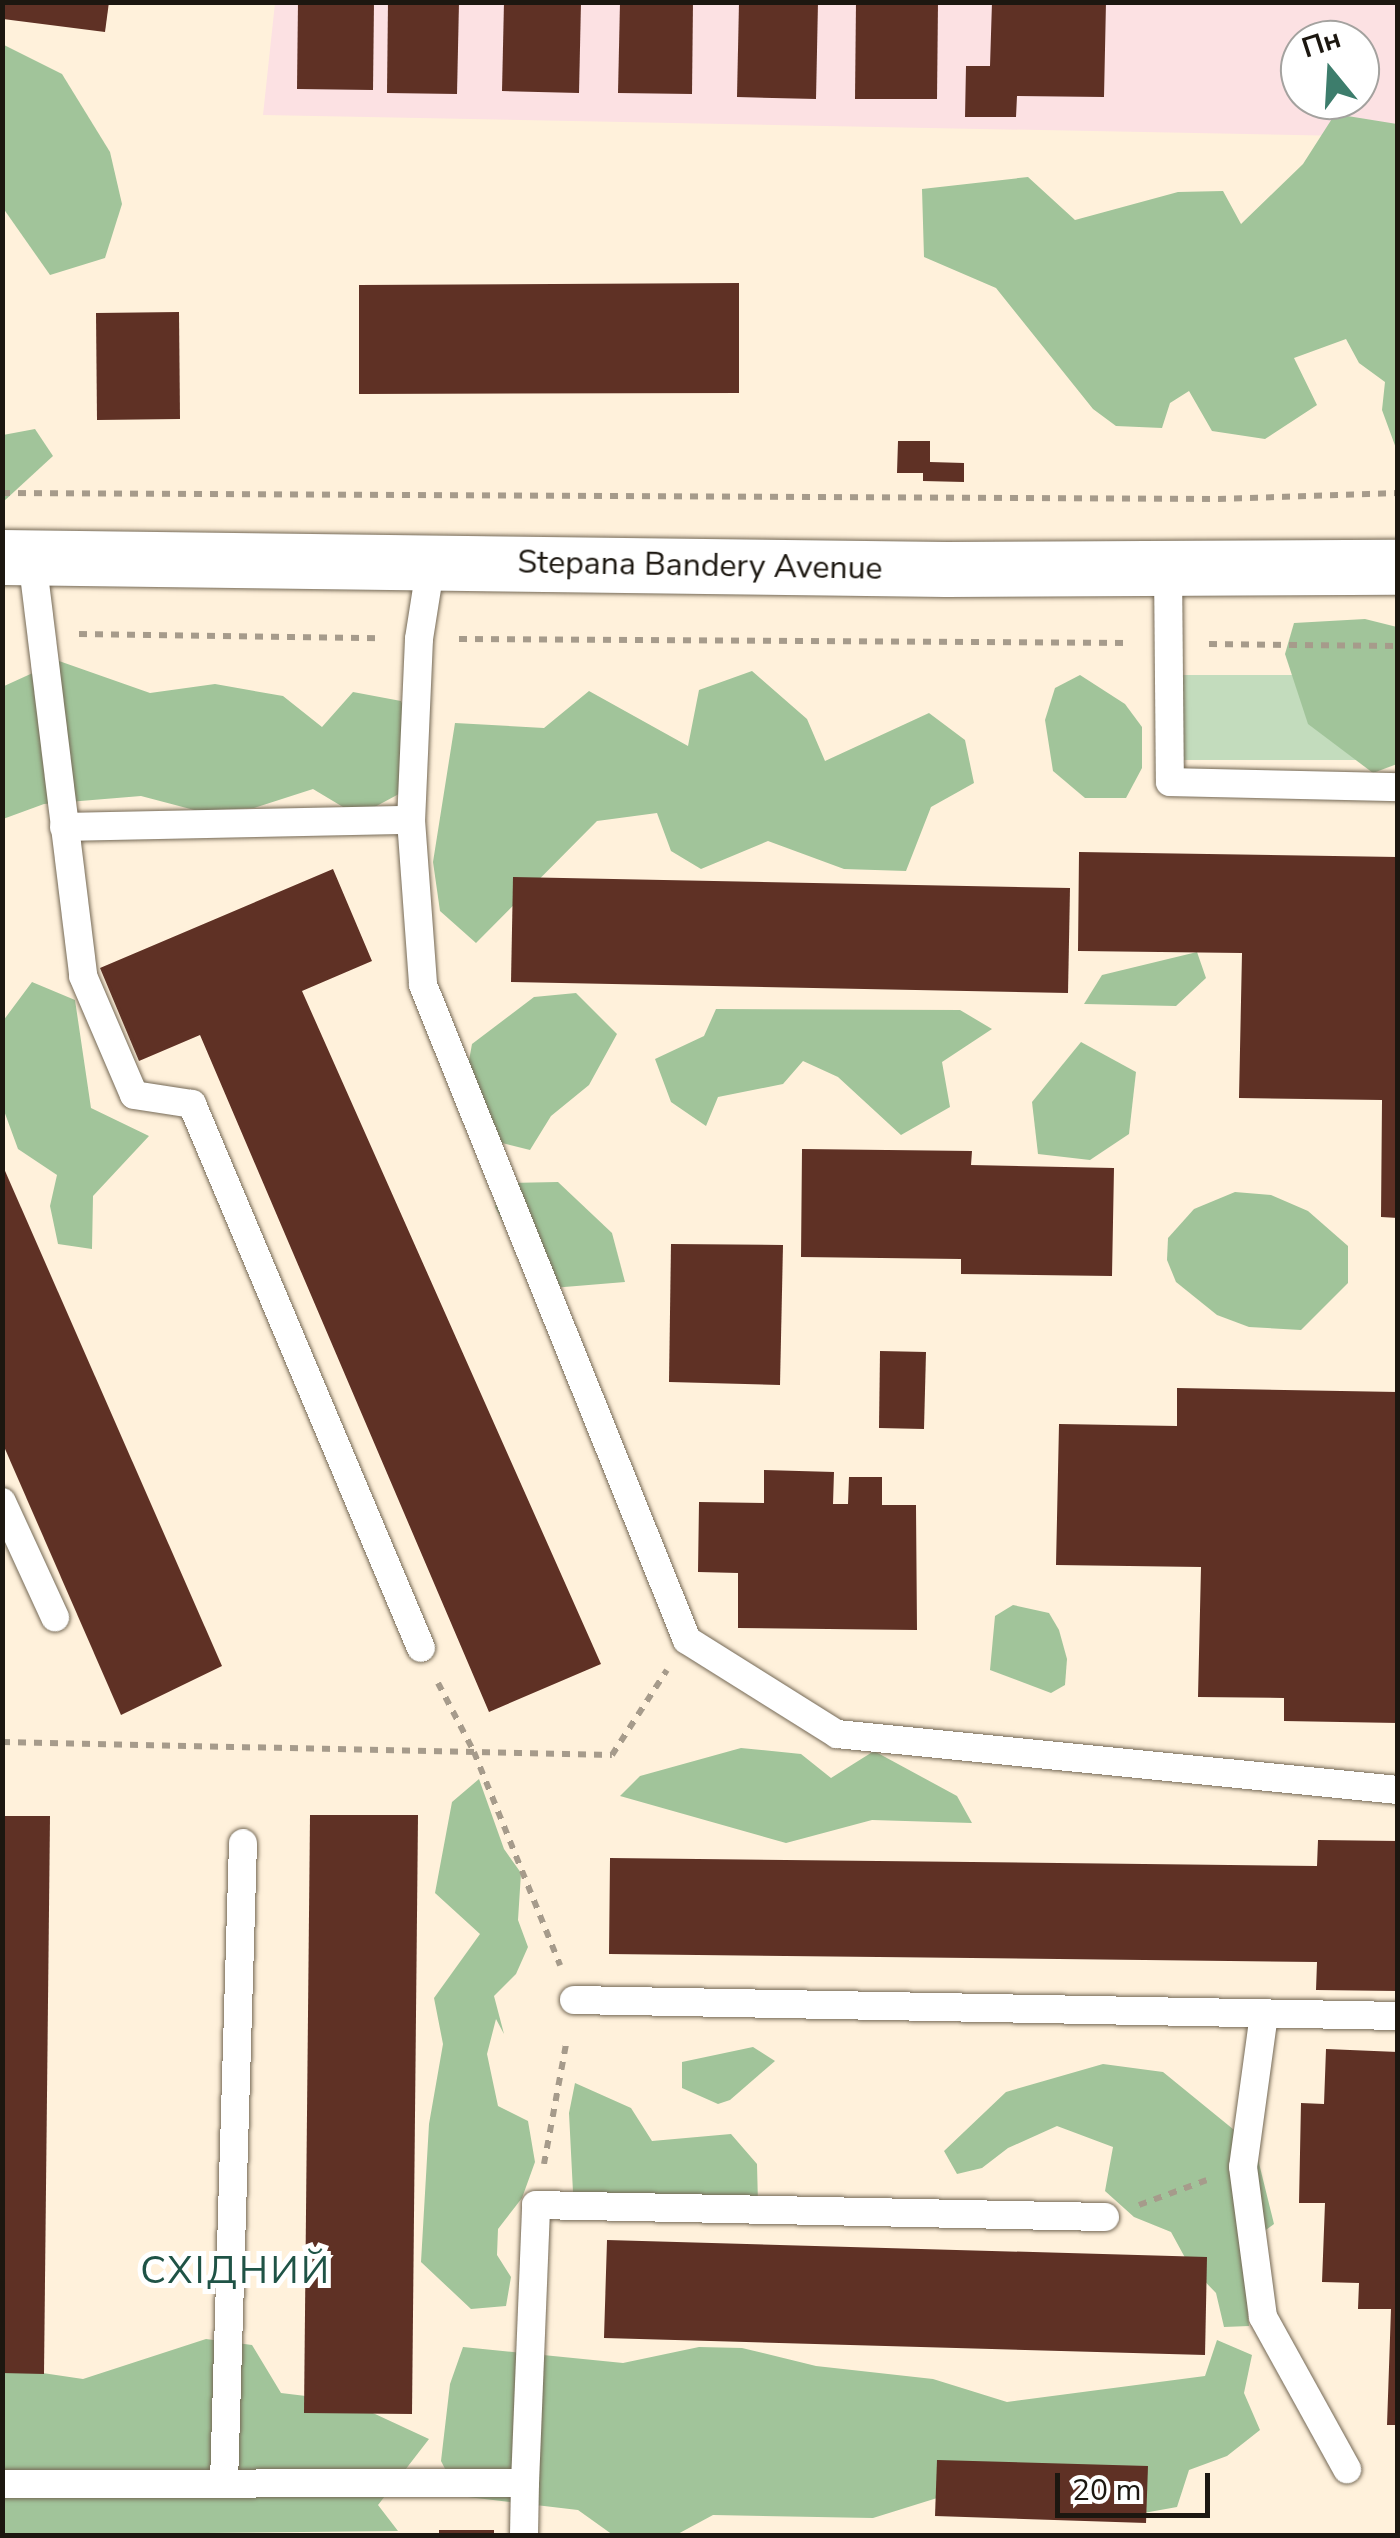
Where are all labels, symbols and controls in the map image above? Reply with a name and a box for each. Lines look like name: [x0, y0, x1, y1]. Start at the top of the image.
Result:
text: Пн: [1297, 19, 1346, 67]
north arrow: [1280, 20, 1380, 120]
street label: Stepana Bandery Avenue: [517, 544, 883, 588]
district label: СХІДНИЙ: [140, 2248, 332, 2294]
scale bar: [1060, 2453, 1215, 2515]
text: 20 m: [1072, 2470, 1141, 2511]

